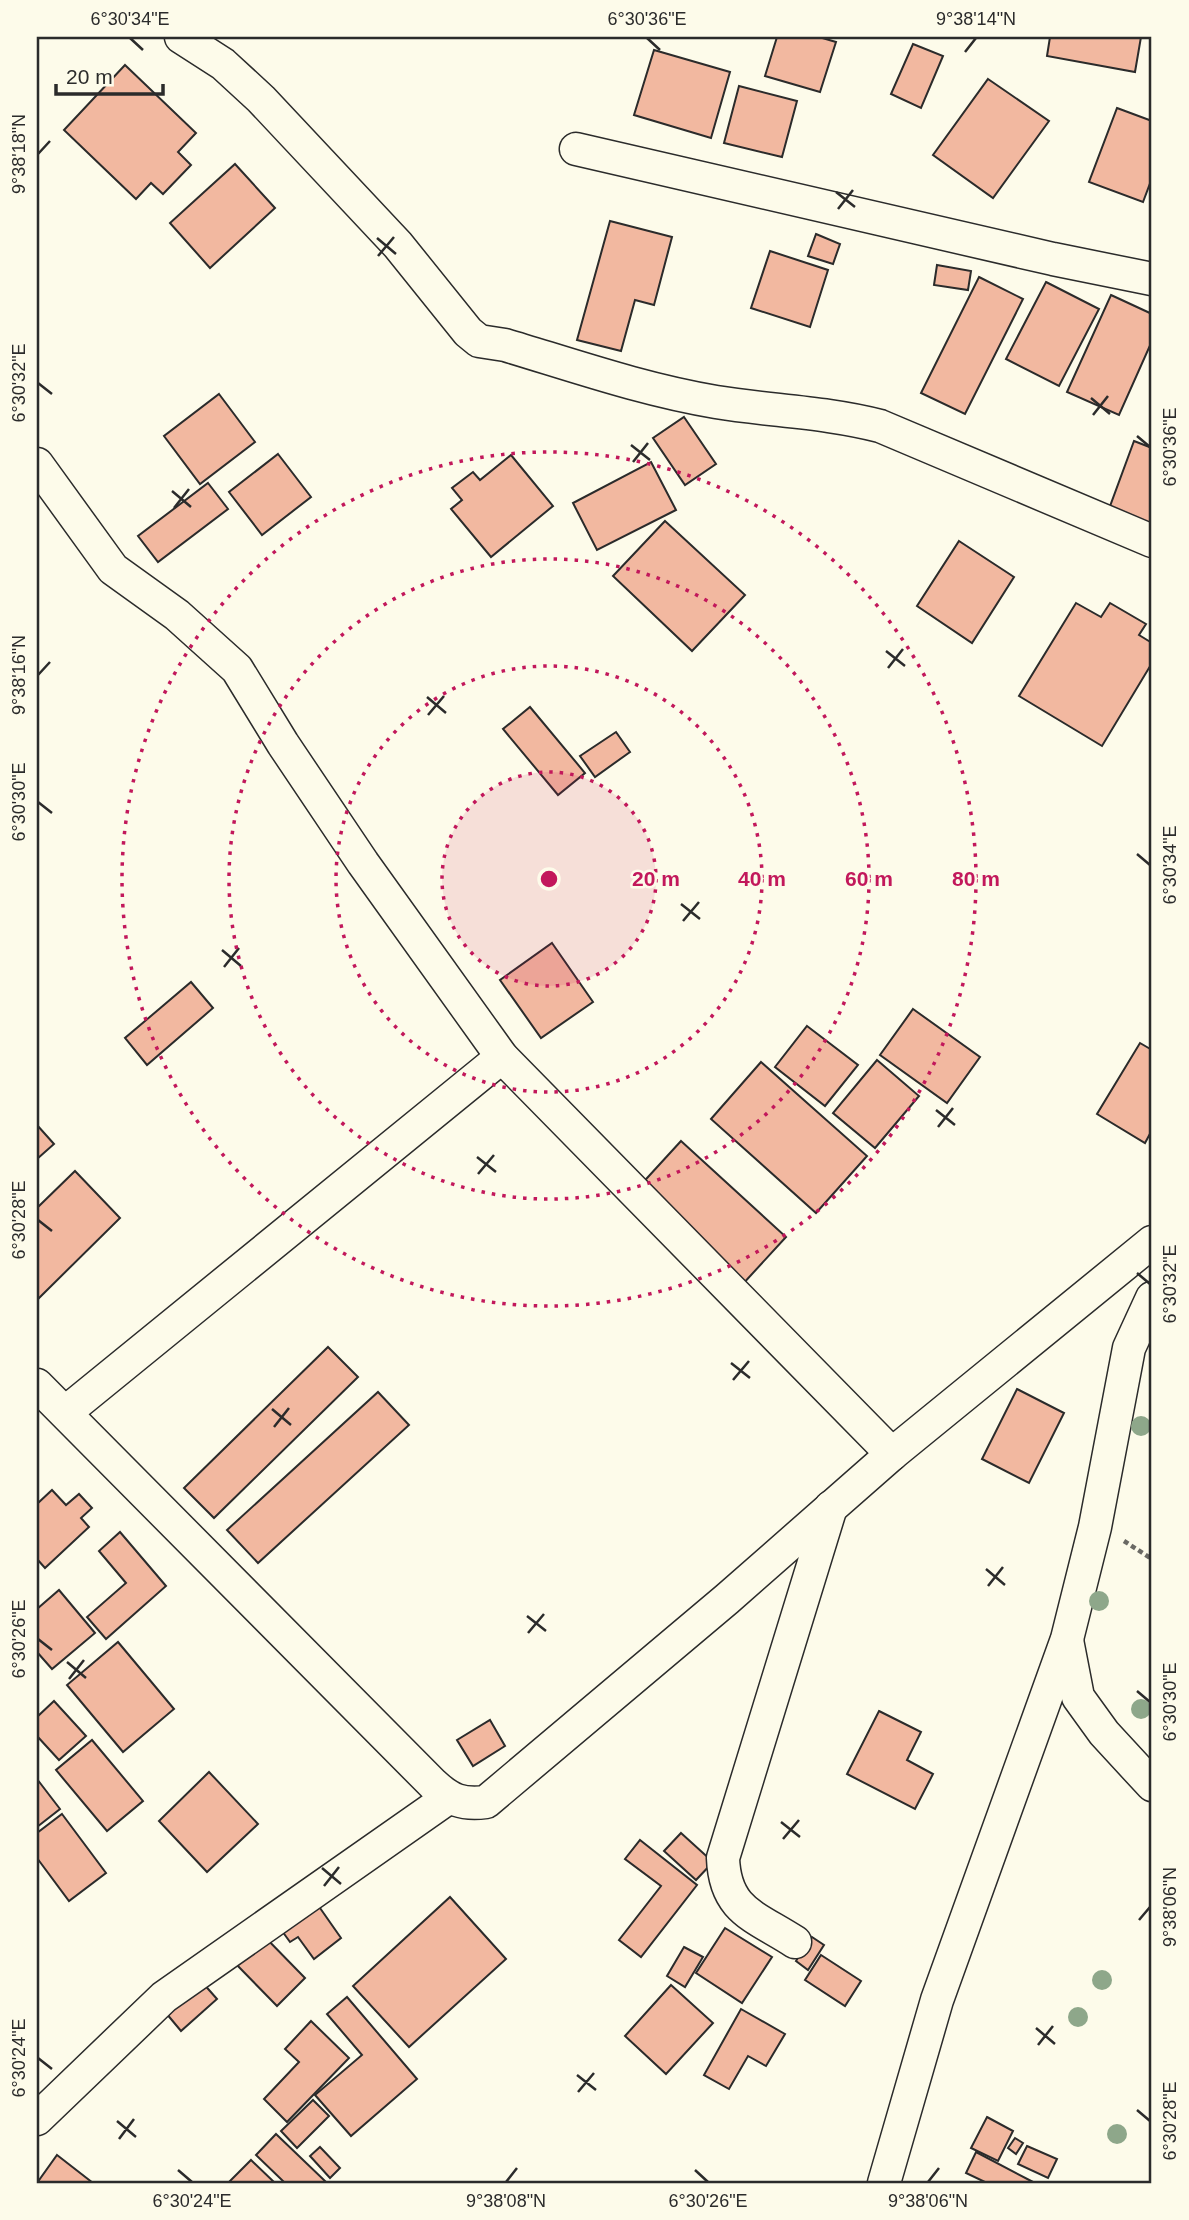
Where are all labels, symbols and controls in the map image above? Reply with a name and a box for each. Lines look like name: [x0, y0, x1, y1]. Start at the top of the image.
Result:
text: 6°30'34"E: [90, 9, 170, 29]
text: 6°30'36"E: [607, 9, 687, 29]
text: 9°38'14"N: [936, 9, 1016, 29]
scale bar: [56, 52, 163, 96]
text: 20 m: [66, 65, 113, 88]
text: 9°38'18"N: [9, 114, 29, 194]
text: 6°30'32"E: [9, 343, 29, 423]
text: 6°30'36"E: [1160, 407, 1180, 487]
text: 9°38'16"N: [9, 635, 29, 715]
text: 6°30'30"E: [9, 762, 29, 842]
text: 6°30'34"E: [1160, 825, 1180, 905]
centre of rings: [537, 867, 561, 891]
text: 20 m: [632, 867, 680, 890]
text: 40 m: [738, 867, 786, 890]
text: 60 m: [845, 867, 893, 890]
text: 80 m: [952, 867, 1000, 890]
text: 6°30'28"E: [9, 1180, 29, 1260]
text: 6°30'32"E: [1160, 1244, 1180, 1324]
text: 6°30'26"E: [9, 1599, 29, 1679]
text: 6°30'30"E: [1160, 1662, 1180, 1742]
text: 9°38'06"N: [1160, 1867, 1180, 1947]
text: 6°30'24"E: [9, 2018, 29, 2098]
text: 6°30'28"E: [1160, 2081, 1180, 2161]
text: 6°30'24"E: [152, 2191, 232, 2211]
text: 9°38'08"N: [466, 2191, 546, 2211]
text: 6°30'26"E: [668, 2191, 748, 2211]
text: 9°38'06"N: [888, 2191, 968, 2211]

